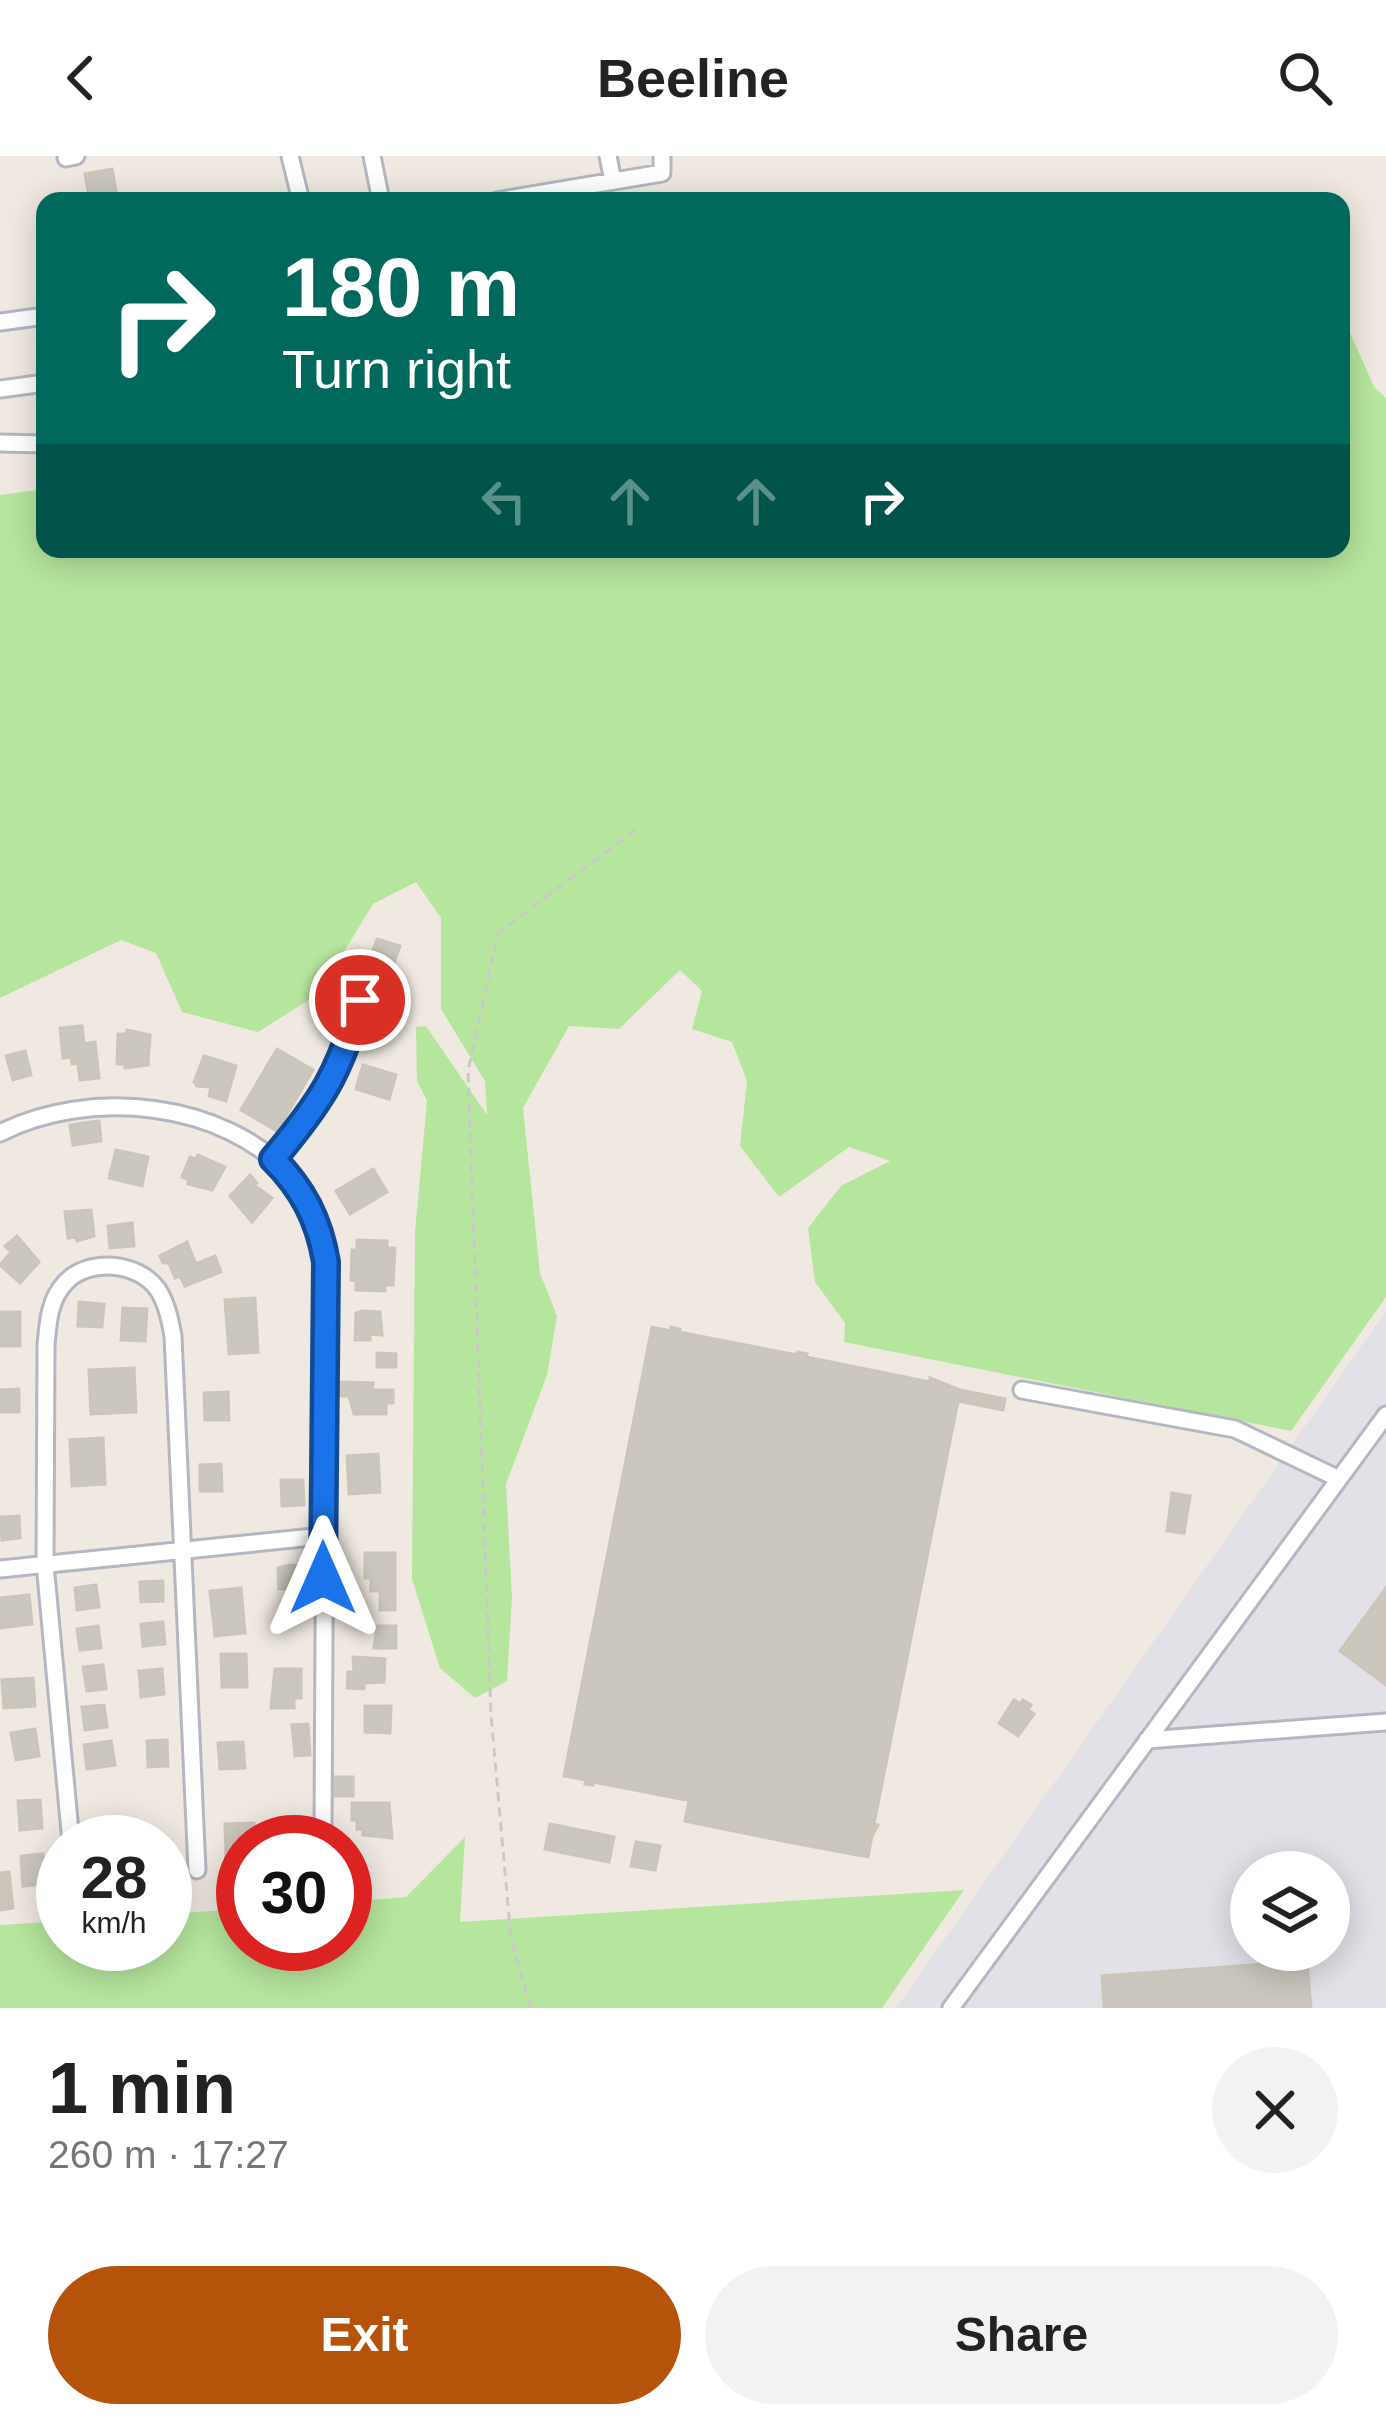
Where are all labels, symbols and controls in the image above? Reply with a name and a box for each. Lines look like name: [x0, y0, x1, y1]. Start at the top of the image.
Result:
icon: back: [48, 45, 114, 111]
icon: search: [1272, 45, 1338, 111]
text: Beeline: [597, 48, 789, 108]
icon: right: [84, 240, 240, 396]
text: 180 m: [282, 240, 520, 334]
text: Turn right: [282, 339, 511, 399]
icon: left: [471, 468, 537, 534]
icon: ahead: [597, 468, 663, 534]
icon: ahead: [723, 468, 789, 534]
icon: right: [849, 468, 915, 534]
pin: [309, 949, 411, 1051]
icon: arrive: [327, 967, 393, 1033]
position arrow: [260, 1515, 386, 1641]
speed limit sign: 30: [216, 1815, 372, 1971]
text: 28: [81, 1844, 147, 1911]
map controls: [1230, 1851, 1350, 1971]
button: layers: [1230, 1851, 1350, 1971]
text: km/h: [81, 1906, 147, 1939]
button: close: [1212, 2047, 1338, 2173]
text: 1 min: [48, 2048, 236, 2128]
text: 260 m · 17:27: [48, 2133, 289, 2176]
button: Exit: [48, 2266, 681, 2404]
button: Share: [705, 2266, 1338, 2404]

